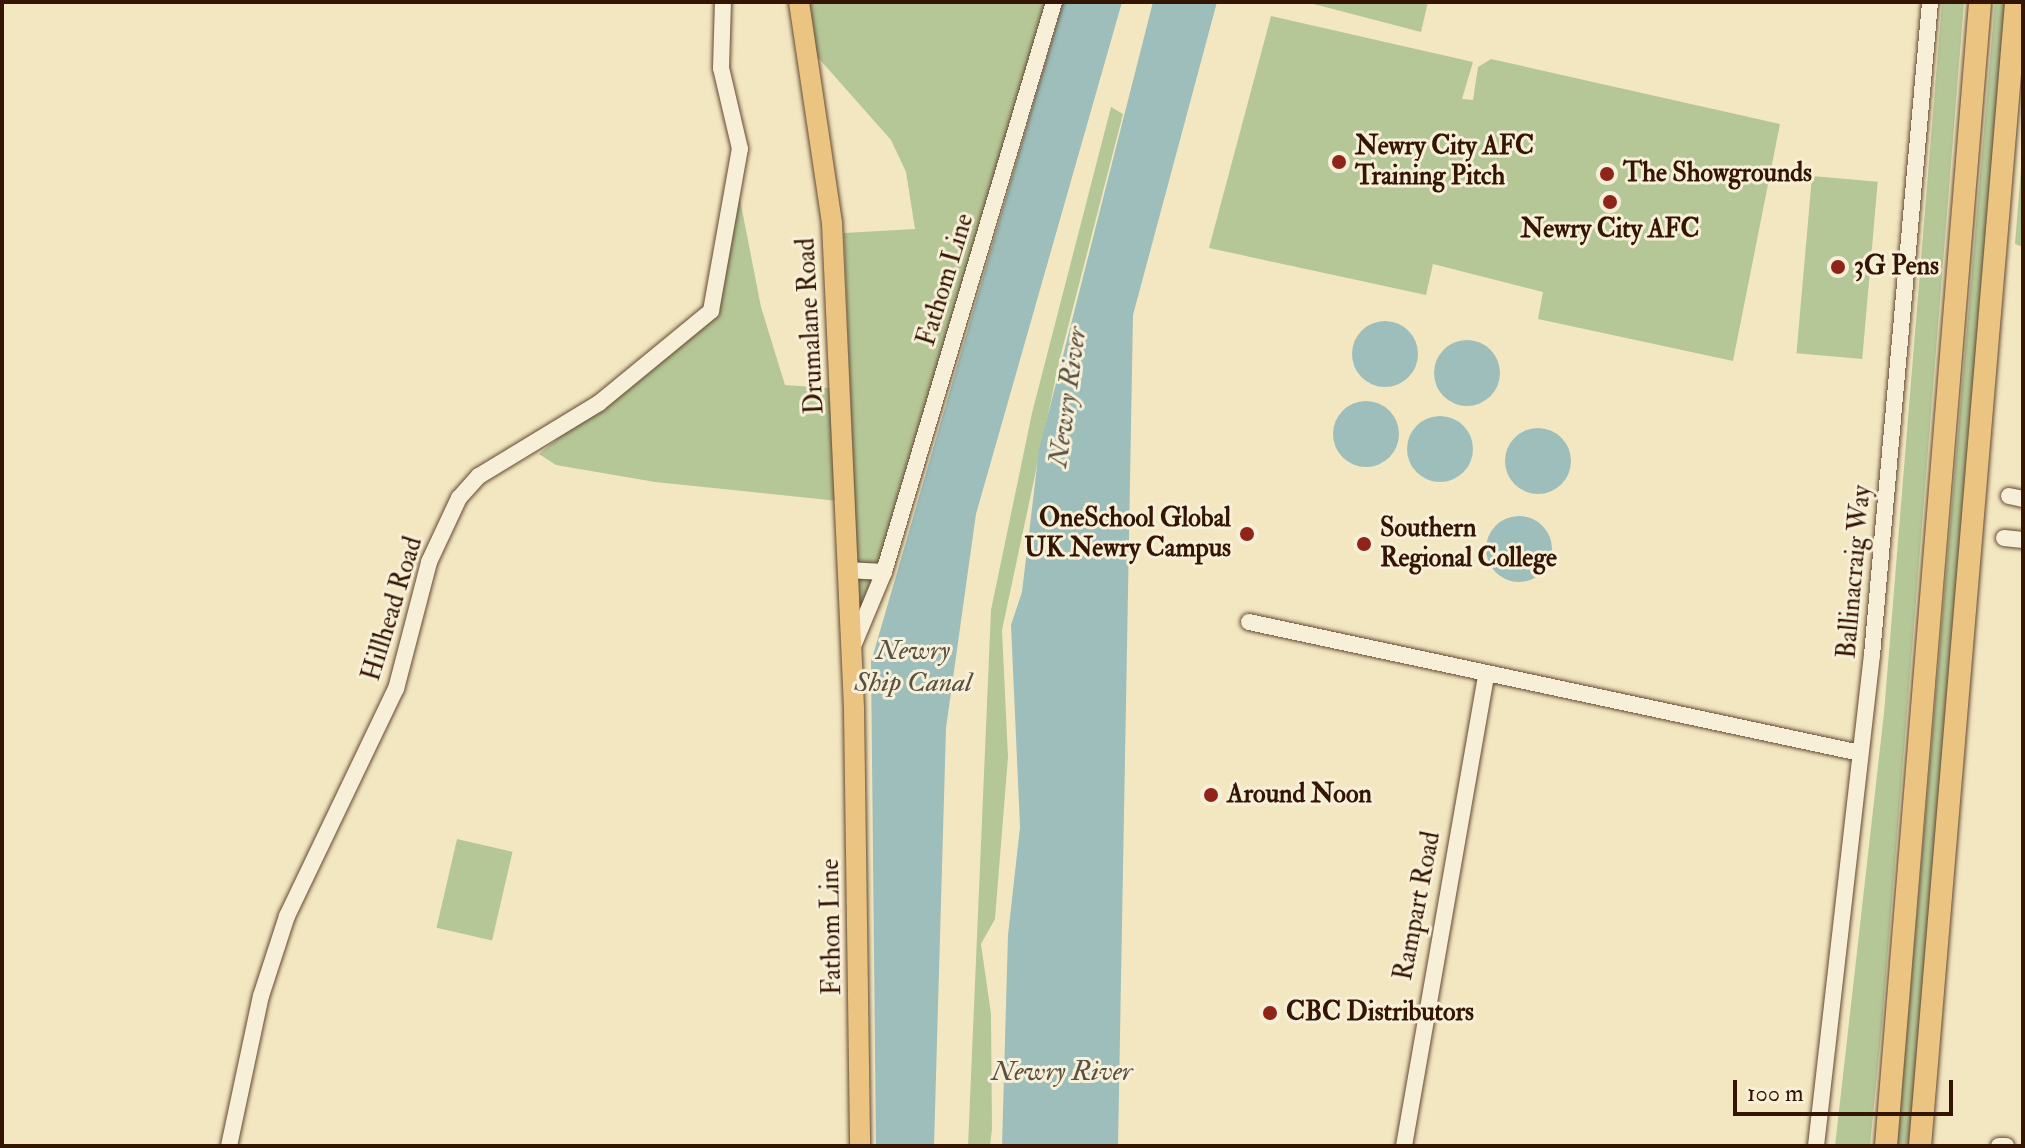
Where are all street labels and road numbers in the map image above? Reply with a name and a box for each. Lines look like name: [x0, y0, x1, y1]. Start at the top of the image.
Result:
street label: Fathom Line: [911, 210, 981, 350]
street label: Drumalane Road: [791, 237, 831, 415]
street label: Ballinacraig Way: [1832, 484, 1878, 660]
street label: Hillhead Road: [356, 533, 430, 685]
street label: Rampart Road: [1388, 829, 1448, 983]
street label: Fathom Line: [815, 858, 849, 996]

